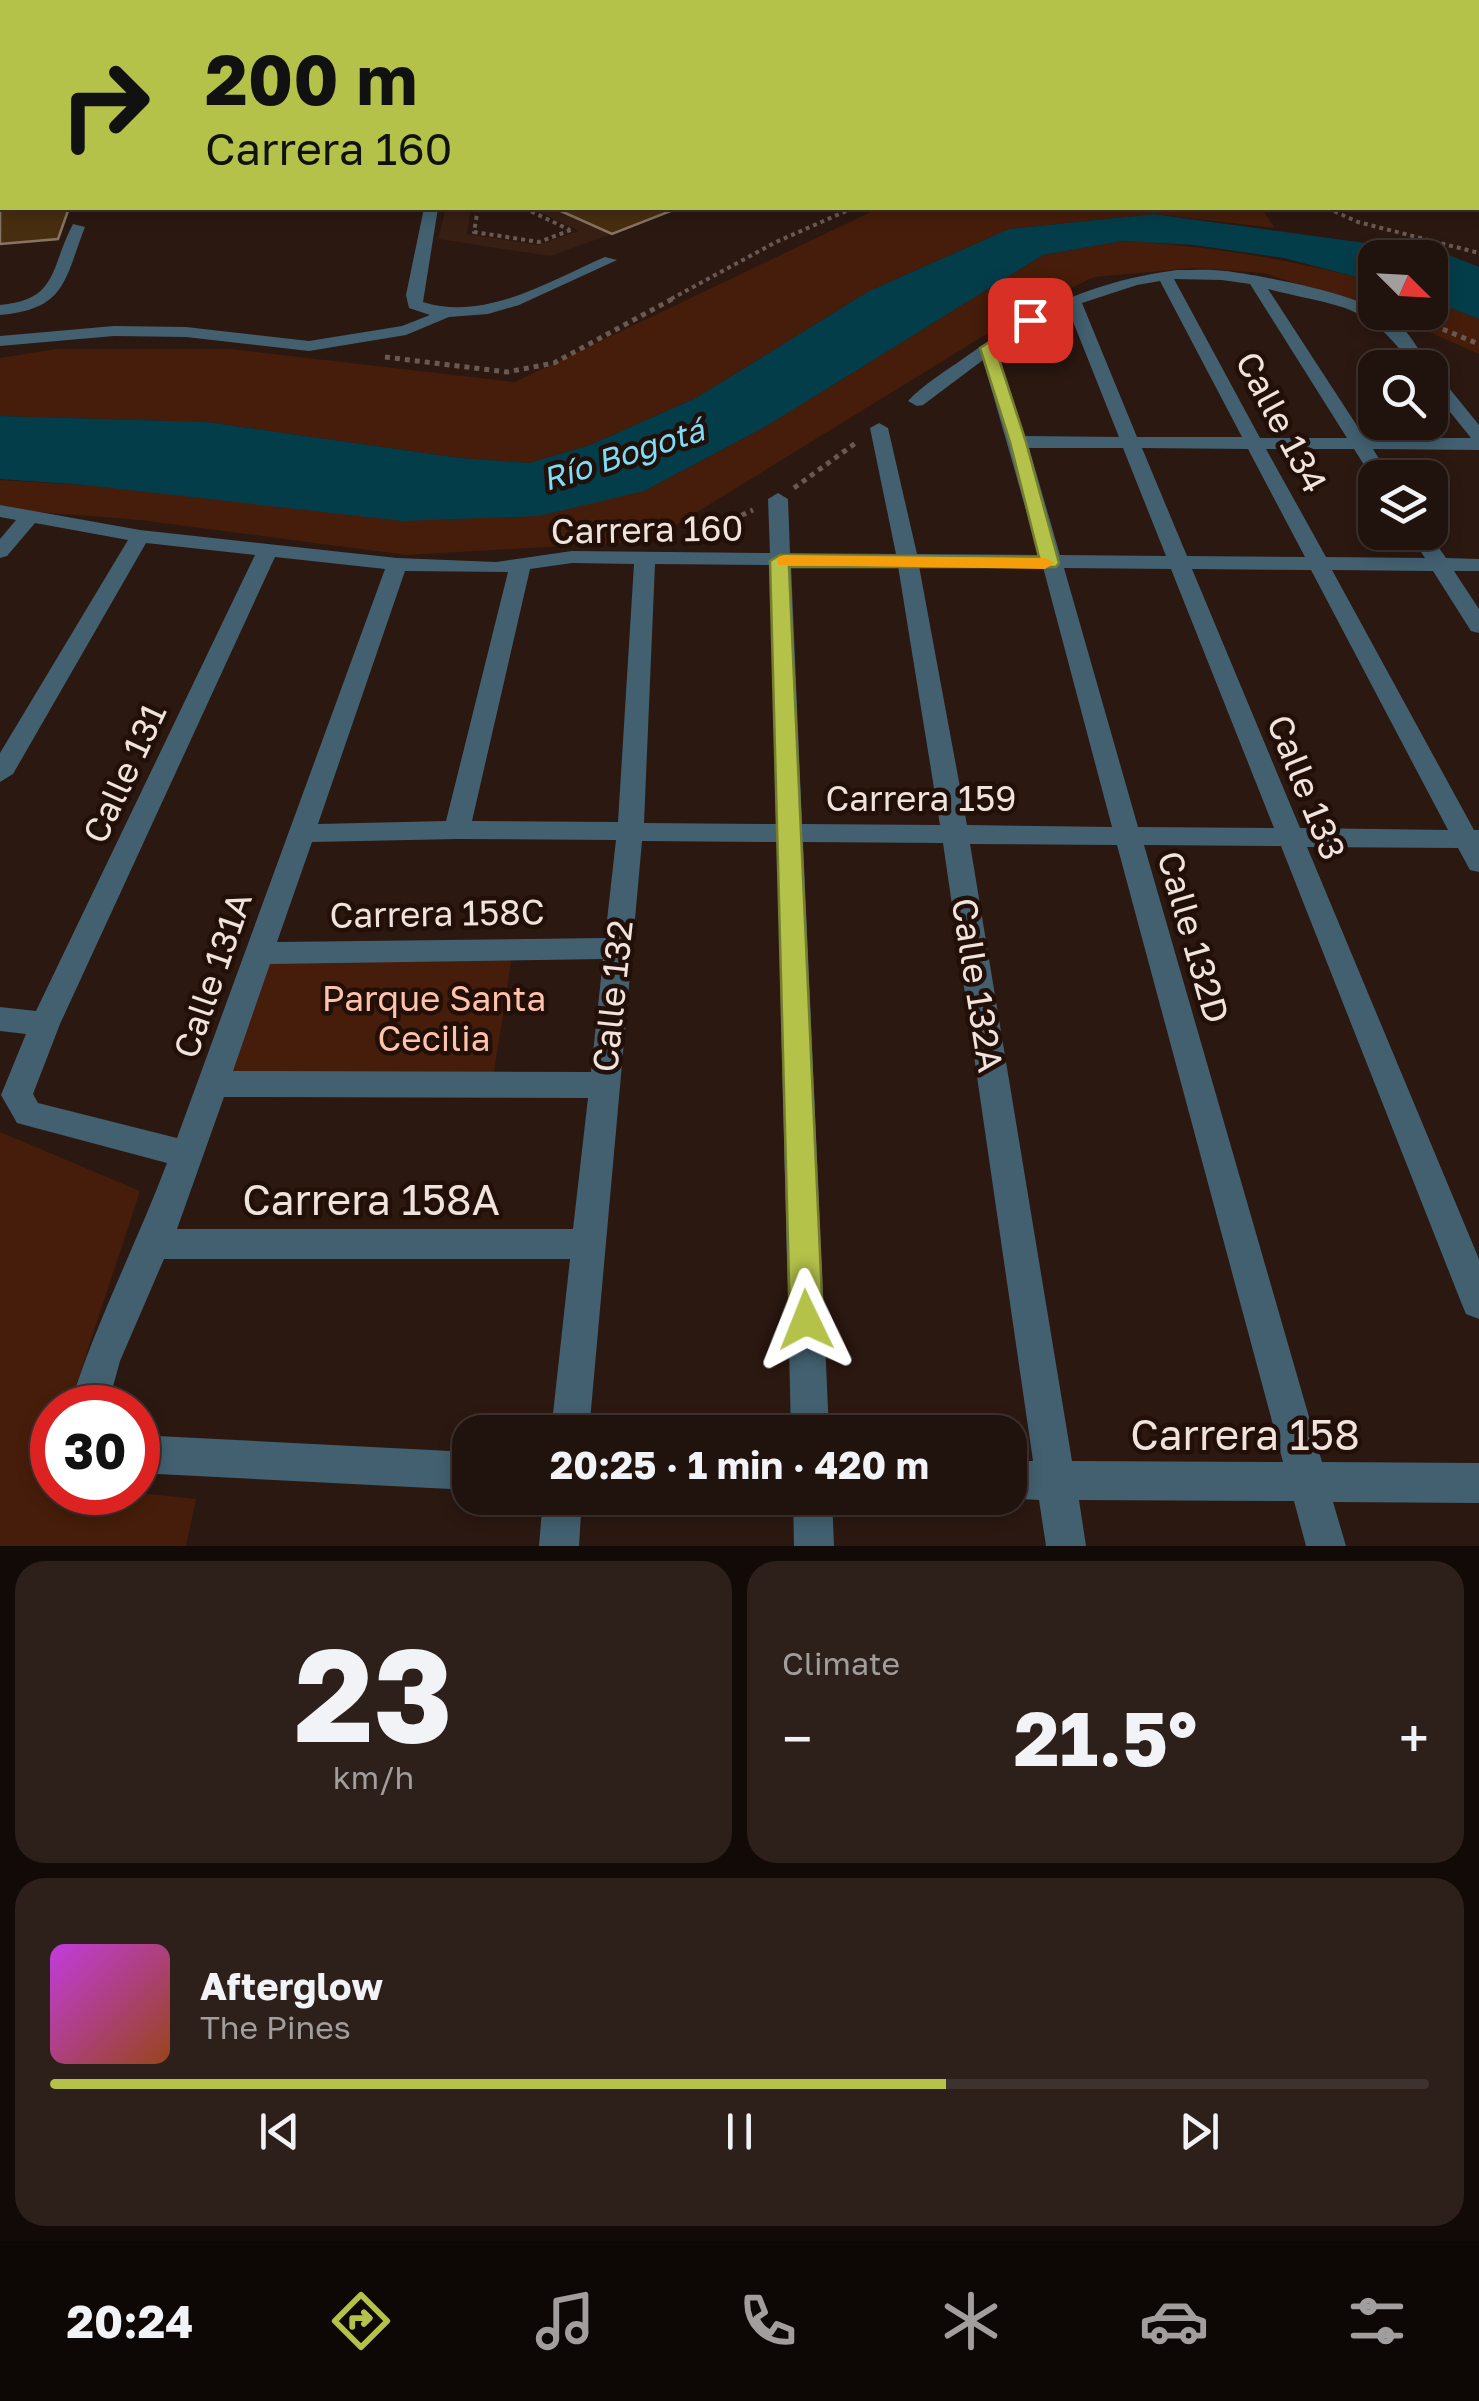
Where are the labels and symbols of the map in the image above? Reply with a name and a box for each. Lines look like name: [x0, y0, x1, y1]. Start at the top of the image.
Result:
north arrow: [1358, 240, 1448, 330]
pin: [988, 278, 1073, 363]
street label: Calle 134: [1227, 344, 1337, 500]
water label: Río Bogotá: [537, 409, 712, 498]
street label: Carrera 160: [550, 506, 744, 552]
street label: Calle 131: [73, 697, 175, 849]
street label: Calle 133: [1259, 708, 1355, 866]
street label: Carrera 159: [825, 777, 1017, 819]
street label: Calle 132D: [1149, 846, 1239, 1028]
street label: Calle 131A: [164, 887, 260, 1063]
street label: Carrera 158C: [329, 890, 545, 936]
street label: Calle 132A: [944, 895, 1012, 1075]
street label: Calle 132: [583, 918, 641, 1074]
park label: Parque Santa Cecilia: [322, 977, 546, 1059]
street label: Carrera 158A: [242, 1174, 500, 1224]
position arrow: [754, 1268, 858, 1372]
speed limit sign: 30: [30, 1385, 160, 1515]
street label: Carrera 158: [1130, 1409, 1360, 1459]

